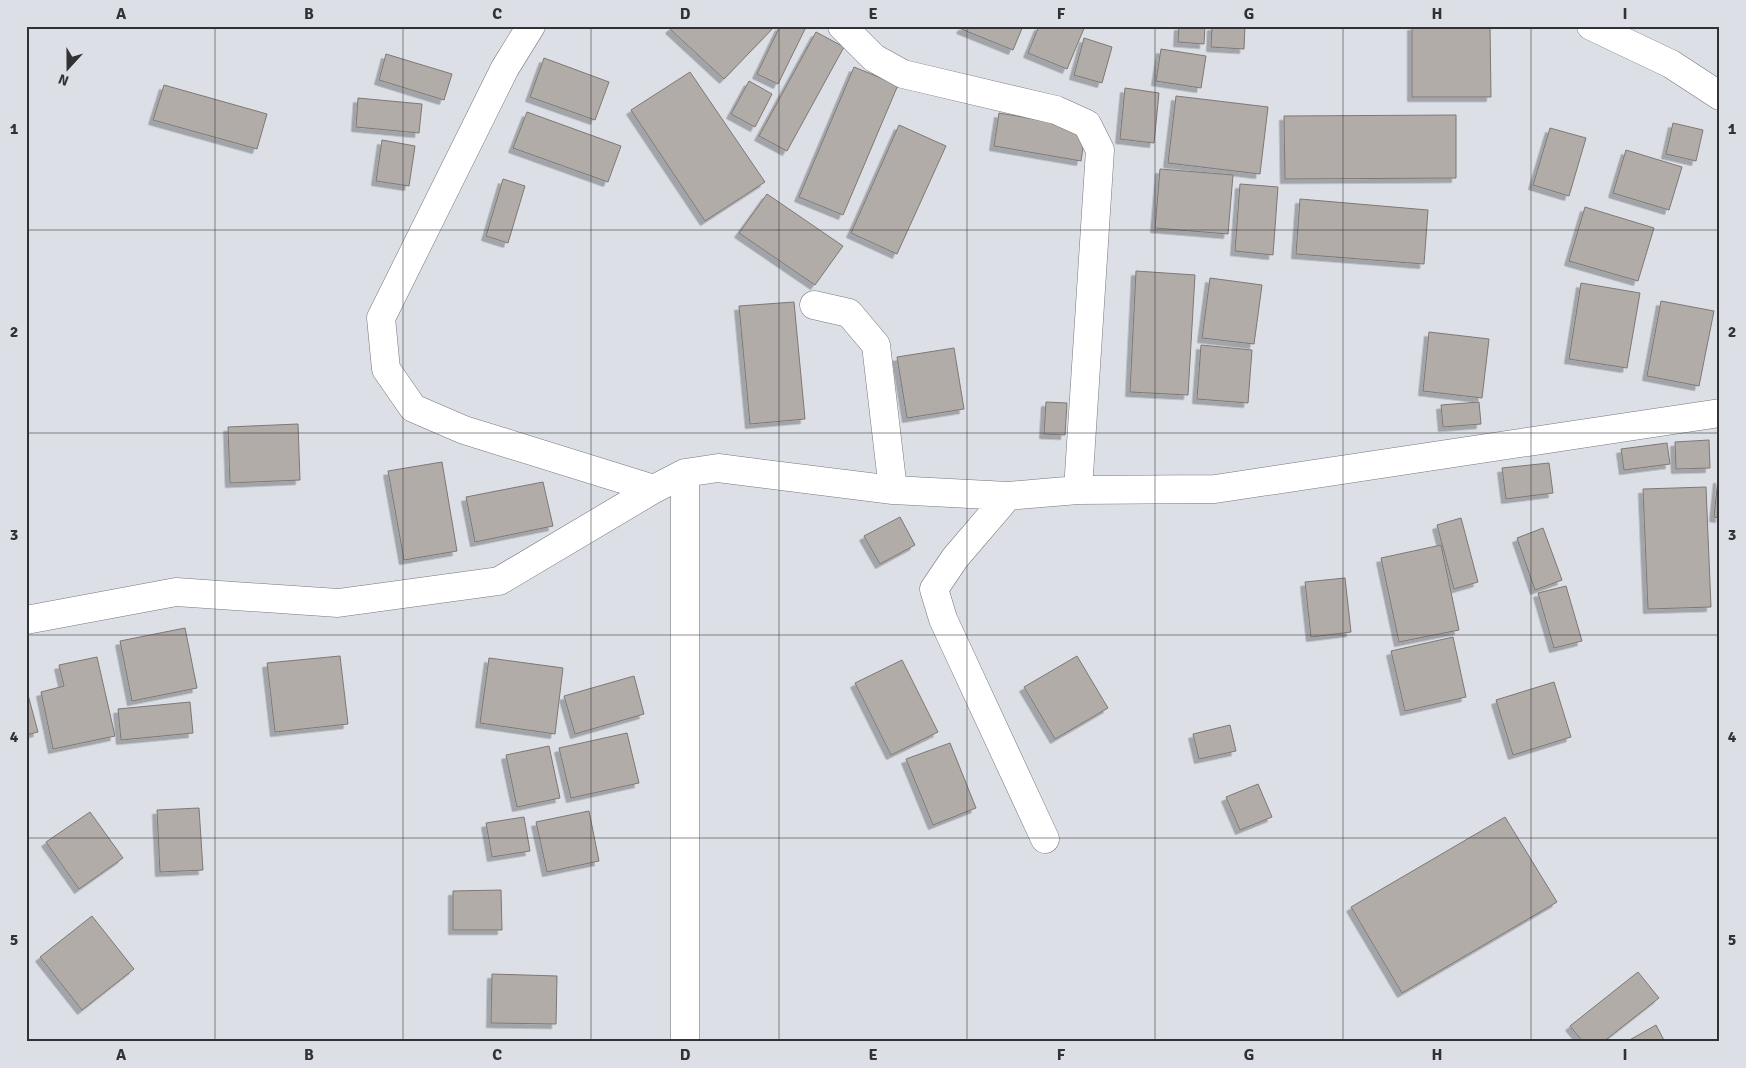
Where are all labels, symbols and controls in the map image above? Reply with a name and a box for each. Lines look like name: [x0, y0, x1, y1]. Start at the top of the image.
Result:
text: A: [116, 4, 127, 24]
text: B: [304, 4, 314, 24]
text: C: [492, 4, 502, 24]
text: D: [680, 4, 691, 24]
text: E: [868, 4, 878, 24]
text: F: [1057, 4, 1066, 24]
text: G: [1244, 4, 1254, 24]
text: H: [1432, 4, 1442, 24]
text: I: [1622, 4, 1628, 24]
north arrow: [42, 42, 92, 92]
text: N: [56, 70, 71, 89]
text: 1: [10, 119, 19, 139]
text: 1: [1728, 119, 1737, 139]
text: 2: [10, 322, 18, 342]
text: 2: [1728, 322, 1736, 342]
text: 3: [10, 525, 18, 545]
text: 3: [1728, 525, 1736, 545]
text: 4: [10, 727, 19, 747]
text: 4: [1728, 727, 1737, 747]
text: 5: [10, 930, 18, 950]
text: 5: [1728, 930, 1736, 950]
text: A: [116, 1045, 127, 1065]
text: B: [304, 1045, 314, 1065]
text: C: [492, 1045, 502, 1065]
text: D: [680, 1045, 691, 1065]
text: E: [868, 1045, 878, 1065]
text: F: [1057, 1045, 1066, 1065]
text: G: [1244, 1045, 1254, 1065]
text: H: [1432, 1045, 1442, 1065]
text: I: [1622, 1045, 1628, 1065]

